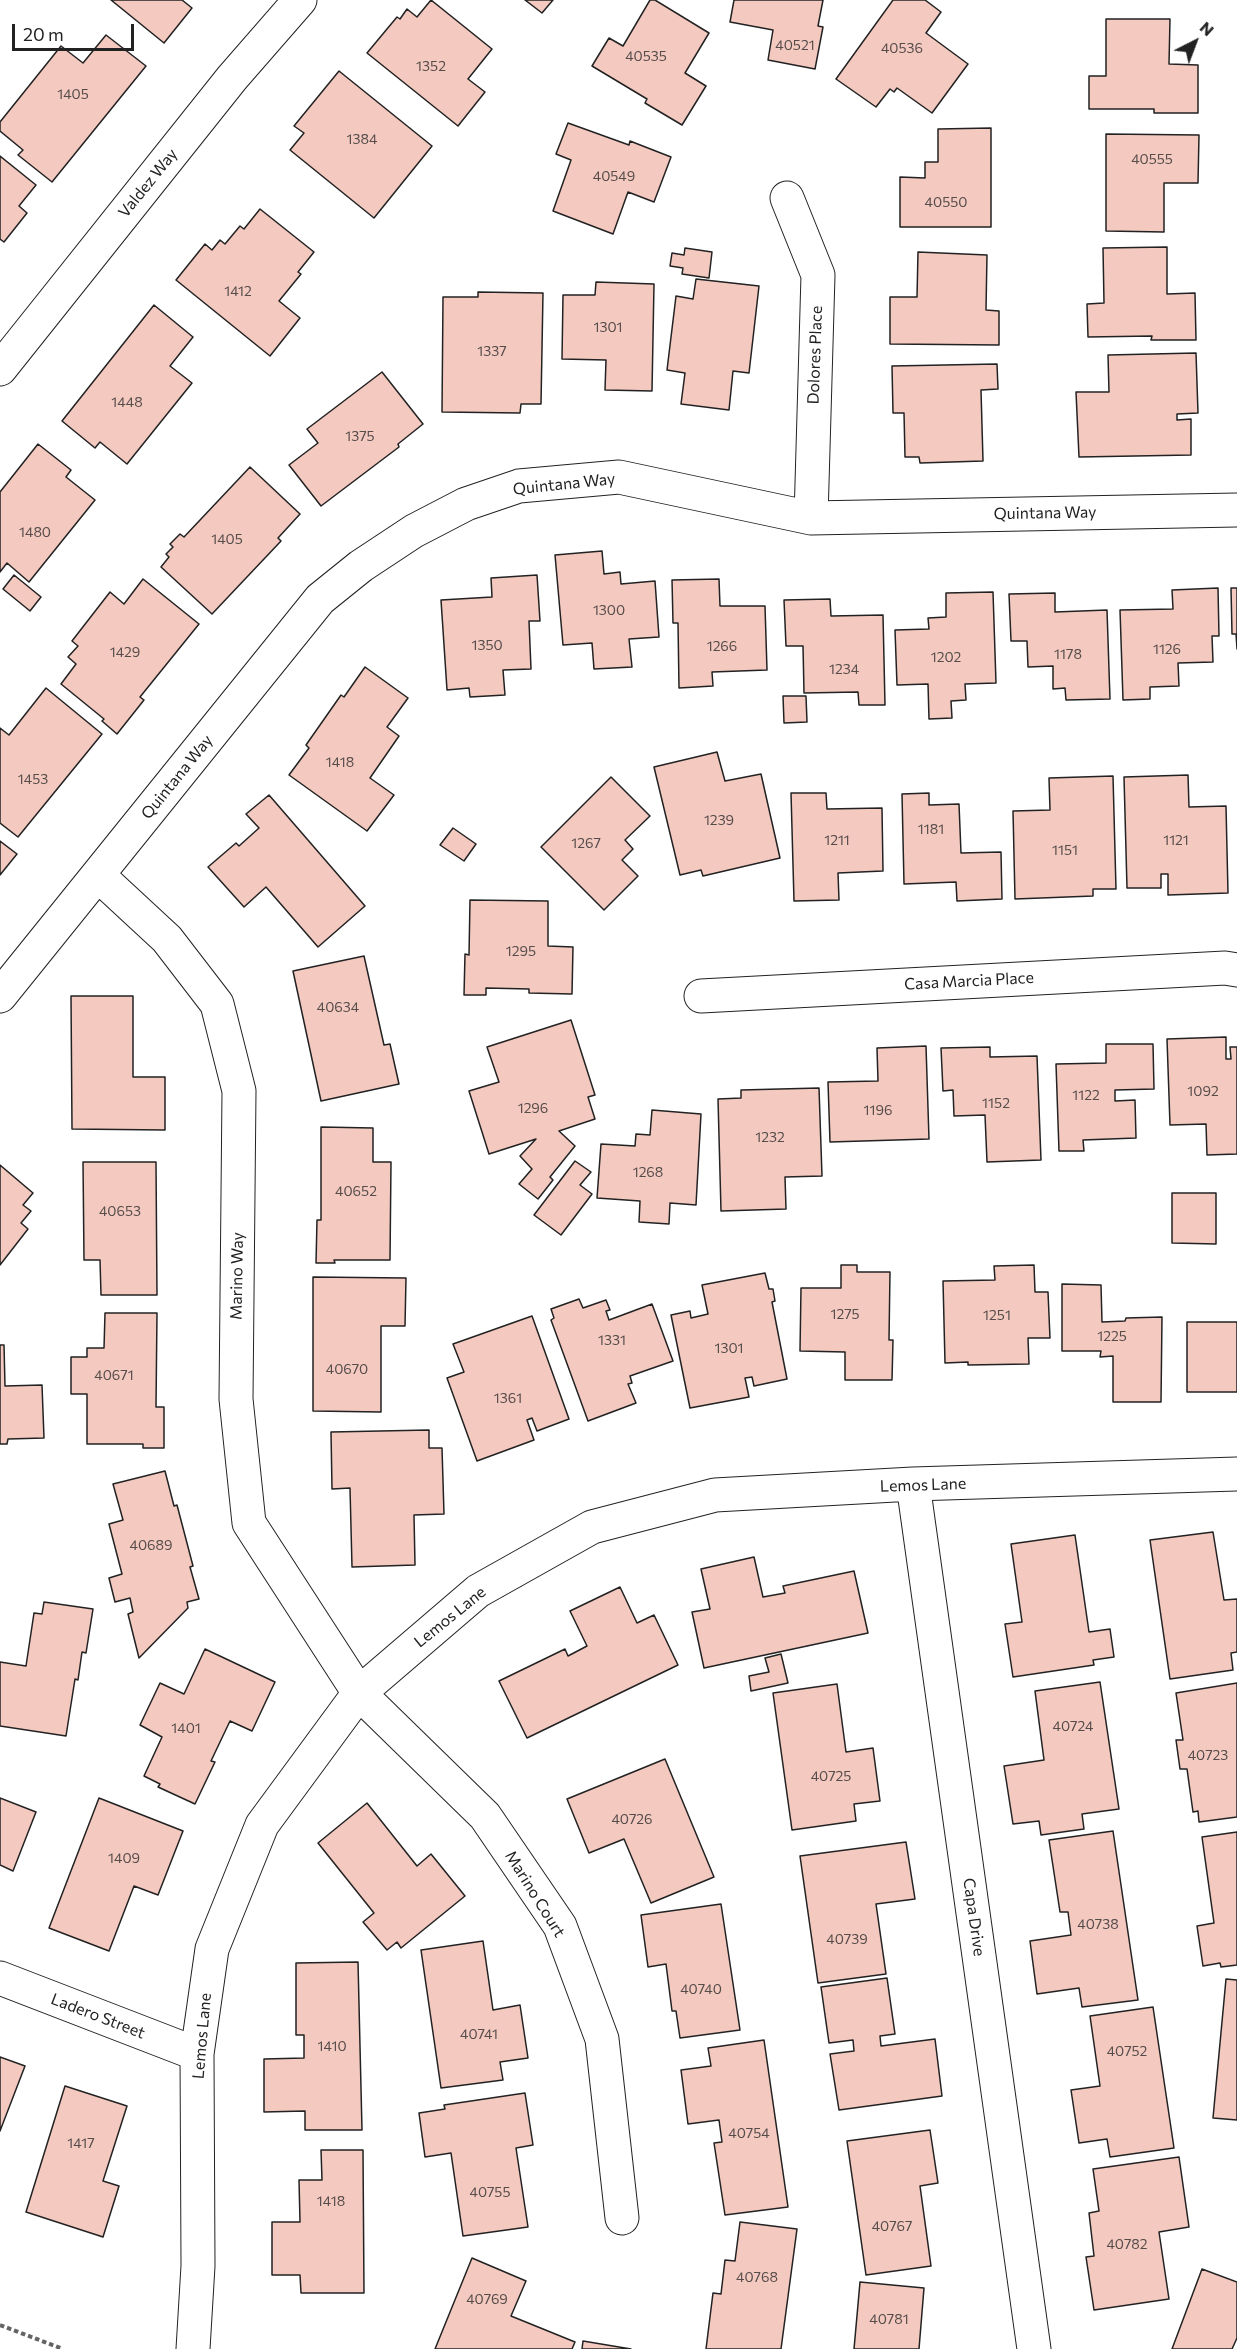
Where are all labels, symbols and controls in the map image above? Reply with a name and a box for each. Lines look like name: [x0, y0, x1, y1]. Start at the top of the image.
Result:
scale bar: [15, 12, 136, 50]
north arrow: [1165, 12, 1225, 72]
text: N: [1197, 17, 1218, 39]
text: 20 m: [23, 23, 64, 45]
house number: 40521: [775, 37, 815, 53]
house number: 40536: [881, 40, 923, 56]
house number: 40535: [625, 48, 667, 64]
house number: 1352: [416, 58, 446, 74]
house number: 1405: [57, 86, 89, 102]
house number: 1384: [347, 131, 377, 147]
street label: Valdez Way: [114, 145, 182, 221]
house number: 40555: [1131, 151, 1173, 167]
house number: 40549: [593, 168, 635, 184]
house number: 40550: [925, 194, 967, 210]
house number: 1412: [224, 283, 252, 299]
street label: Dolores Place: [804, 305, 826, 405]
house number: 1301: [593, 319, 623, 335]
house number: 1337: [477, 343, 507, 359]
house number: 1448: [111, 394, 143, 410]
house number: 1375: [345, 428, 375, 444]
street label: Quintana Way: [512, 469, 616, 499]
street label: Quintana Way: [993, 503, 1097, 523]
house number: 1480: [19, 524, 51, 540]
house number: 1405: [211, 531, 243, 547]
house number: 1300: [593, 602, 625, 618]
house number: 1350: [471, 637, 503, 653]
house number: 1266: [707, 638, 737, 654]
house number: 1126: [1153, 641, 1181, 657]
house number: 1429: [110, 644, 140, 660]
house number: 1178: [1054, 646, 1082, 662]
house number: 1202: [931, 649, 961, 665]
house number: 1234: [829, 661, 859, 677]
street label: Quintana Way: [137, 731, 217, 823]
house number: 1418: [326, 754, 354, 770]
house number: 1453: [18, 771, 48, 787]
house number: 1239: [704, 812, 734, 828]
house number: 1181: [918, 821, 944, 837]
house number: 1211: [824, 832, 850, 848]
house number: 1121: [1163, 832, 1189, 848]
house number: 1267: [571, 835, 601, 851]
house number: 1151: [1052, 842, 1078, 858]
house number: 1295: [506, 943, 536, 959]
street label: Casa Marcia Place: [904, 968, 1034, 994]
house number: 40634: [317, 999, 359, 1015]
house number: 1092: [1187, 1083, 1219, 1099]
house number: 1122: [1072, 1087, 1100, 1103]
house number: 1152: [982, 1095, 1010, 1111]
house number: 1296: [518, 1100, 548, 1116]
house number: 1196: [864, 1102, 892, 1118]
house number: 1232: [755, 1129, 785, 1145]
house number: 1268: [633, 1164, 663, 1180]
house number: 40652: [335, 1183, 377, 1199]
house number: 40653: [99, 1203, 141, 1219]
street label: Marino Way: [227, 1232, 247, 1320]
house number: 1275: [830, 1306, 860, 1322]
house number: 1251: [983, 1307, 1011, 1323]
house number: 1225: [1097, 1328, 1127, 1344]
house number: 1331: [598, 1332, 626, 1348]
house number: 1301: [714, 1340, 744, 1356]
house number: 40670: [326, 1361, 368, 1377]
house number: 40671: [94, 1367, 134, 1383]
house number: 1361: [494, 1390, 522, 1406]
street label: Lemos Lane: [879, 1474, 967, 1496]
house number: 40689: [129, 1537, 173, 1553]
street label: Lemos Lane: [410, 1582, 490, 1652]
house number: 40724: [1053, 1718, 1093, 1734]
house number: 1401: [171, 1720, 201, 1736]
house number: 40723: [1188, 1747, 1228, 1763]
house number: 40725: [811, 1768, 851, 1784]
house number: 40726: [611, 1811, 653, 1827]
street label: Marino Court: [501, 1847, 569, 1941]
house number: 1409: [108, 1850, 140, 1866]
street label: Capa Drive: [959, 1877, 989, 1957]
house number: 40738: [1077, 1916, 1119, 1932]
house number: 40739: [826, 1931, 868, 1947]
house number: 40740: [680, 1981, 722, 1997]
street label: Ladero Street: [48, 1989, 148, 2043]
street label: Lemos Lane: [189, 1992, 215, 2080]
house number: 40741: [460, 2026, 498, 2042]
house number: 1410: [317, 2038, 347, 2054]
house number: 40752: [1107, 2043, 1147, 2059]
house number: 40754: [728, 2125, 770, 2141]
house number: 1417: [67, 2135, 95, 2151]
house number: 40755: [470, 2184, 510, 2200]
house number: 1418: [317, 2193, 345, 2209]
house number: 40767: [872, 2218, 912, 2234]
house number: 40782: [1106, 2236, 1148, 2252]
house number: 40768: [736, 2269, 778, 2285]
house number: 40769: [466, 2291, 508, 2307]
house number: 40781: [869, 2311, 909, 2327]

